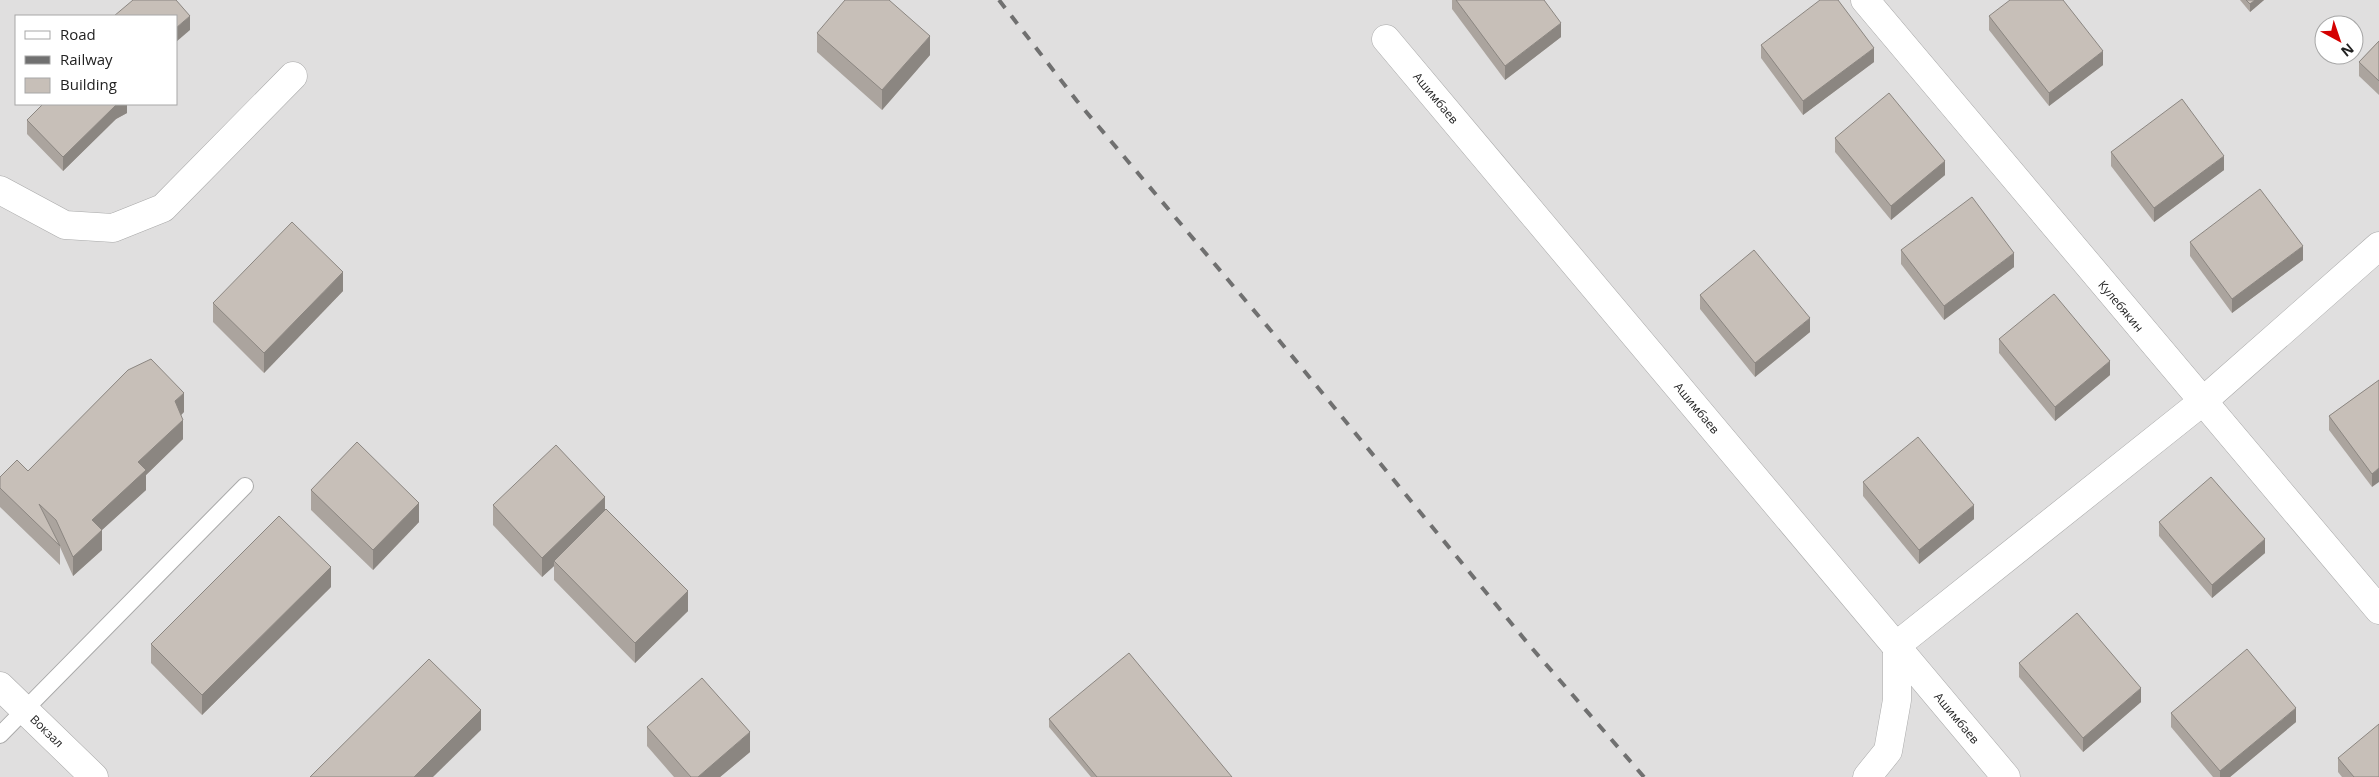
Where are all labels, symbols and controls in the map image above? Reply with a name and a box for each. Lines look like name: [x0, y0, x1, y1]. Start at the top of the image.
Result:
legend: [15, 15, 178, 105]
north arrow: [2314, 15, 2364, 65]
text: Road: [60, 24, 96, 44]
text: N: [2337, 39, 2358, 61]
text: Railway: [60, 49, 113, 69]
street label: Ашимбаев: [1410, 69, 1463, 127]
text: Building: [60, 74, 117, 94]
street label: Кулебякин: [2095, 277, 2147, 335]
street label: Ашимбаев: [1671, 379, 1724, 437]
street label: Ашимбаев: [1931, 689, 1984, 747]
street label: Вокзал: [27, 711, 67, 751]

